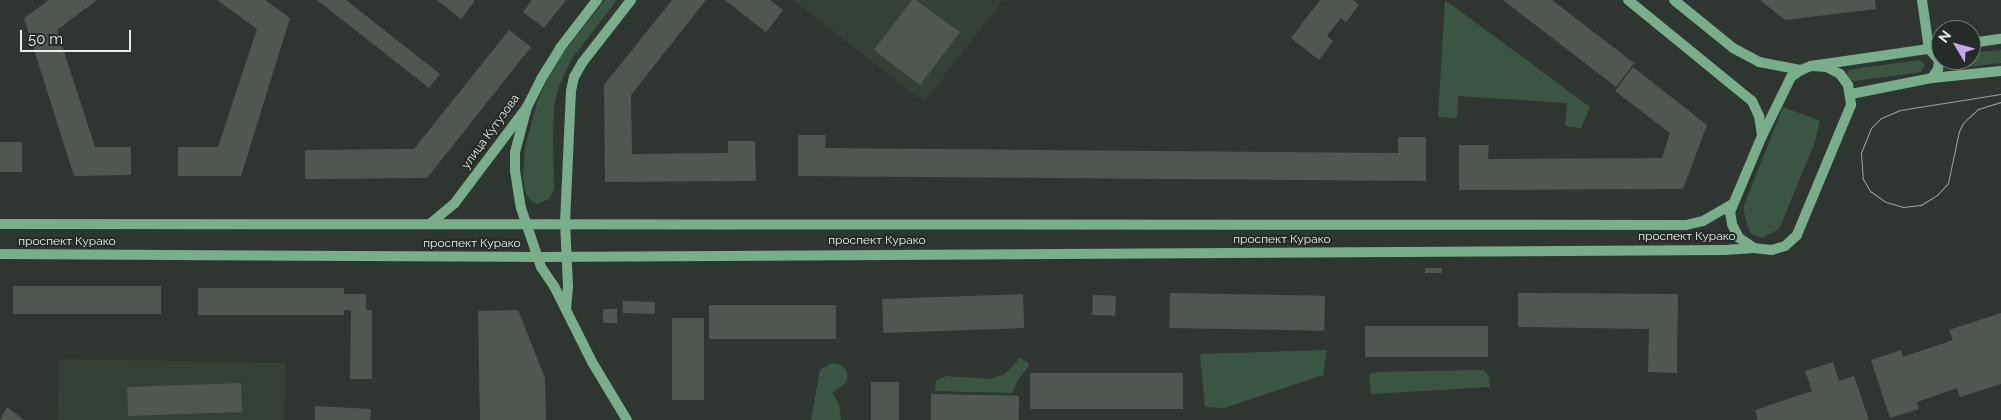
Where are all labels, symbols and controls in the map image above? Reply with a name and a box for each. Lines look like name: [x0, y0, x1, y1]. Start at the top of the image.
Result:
scale bar: [22, 20, 134, 52]
north arrow: [1931, 20, 1981, 70]
text: N: [1935, 27, 1954, 46]
text: 50 m: [28, 30, 63, 48]
street label: улица Кутузова: [459, 92, 523, 172]
street label: проспект Курако: [1638, 230, 1736, 244]
street label: проспект Курако: [1233, 233, 1331, 247]
street label: проспект Курако: [828, 234, 926, 248]
street label: проспект Курако: [18, 235, 116, 249]
street label: проспект Курако: [423, 237, 521, 251]

